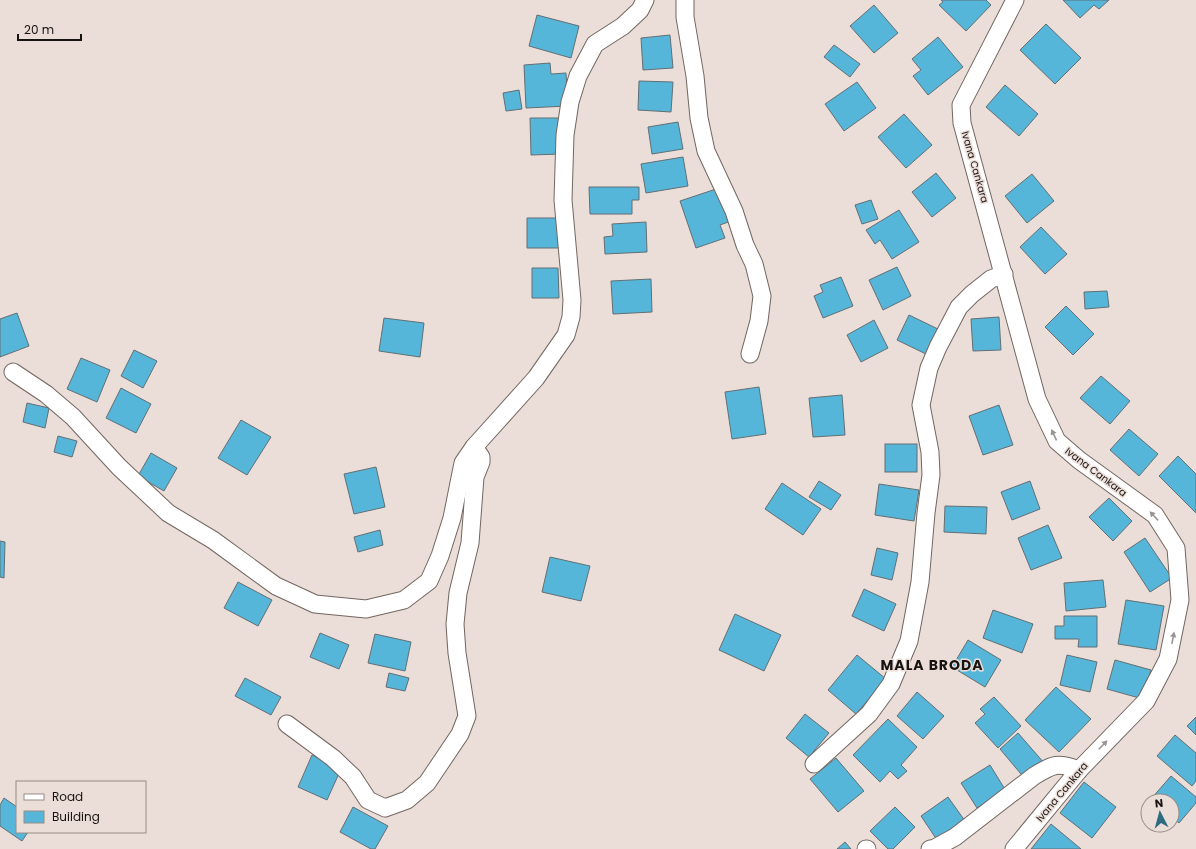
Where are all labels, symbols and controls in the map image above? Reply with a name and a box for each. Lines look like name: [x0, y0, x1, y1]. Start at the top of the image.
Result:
scale bar: [18, 16, 81, 42]
text: 20 m: [24, 21, 54, 38]
street label: Ivana Cankara: [958, 129, 992, 205]
one-way arrow: [1051, 429, 1057, 440]
street label: Ivana Cankara: [1062, 444, 1130, 500]
one-way arrow: [1149, 511, 1159, 521]
one-way arrow: [1170, 632, 1176, 644]
district label: MALA BRODA: [881, 655, 984, 675]
one-way arrow: [1099, 740, 1108, 750]
street label: Ivana Cankara: [1032, 759, 1092, 825]
legend: [16, 781, 146, 833]
text: Road: [52, 788, 83, 805]
north arrow: [1140, 793, 1180, 833]
text: N: [1154, 795, 1164, 811]
text: Building: [52, 808, 100, 825]

